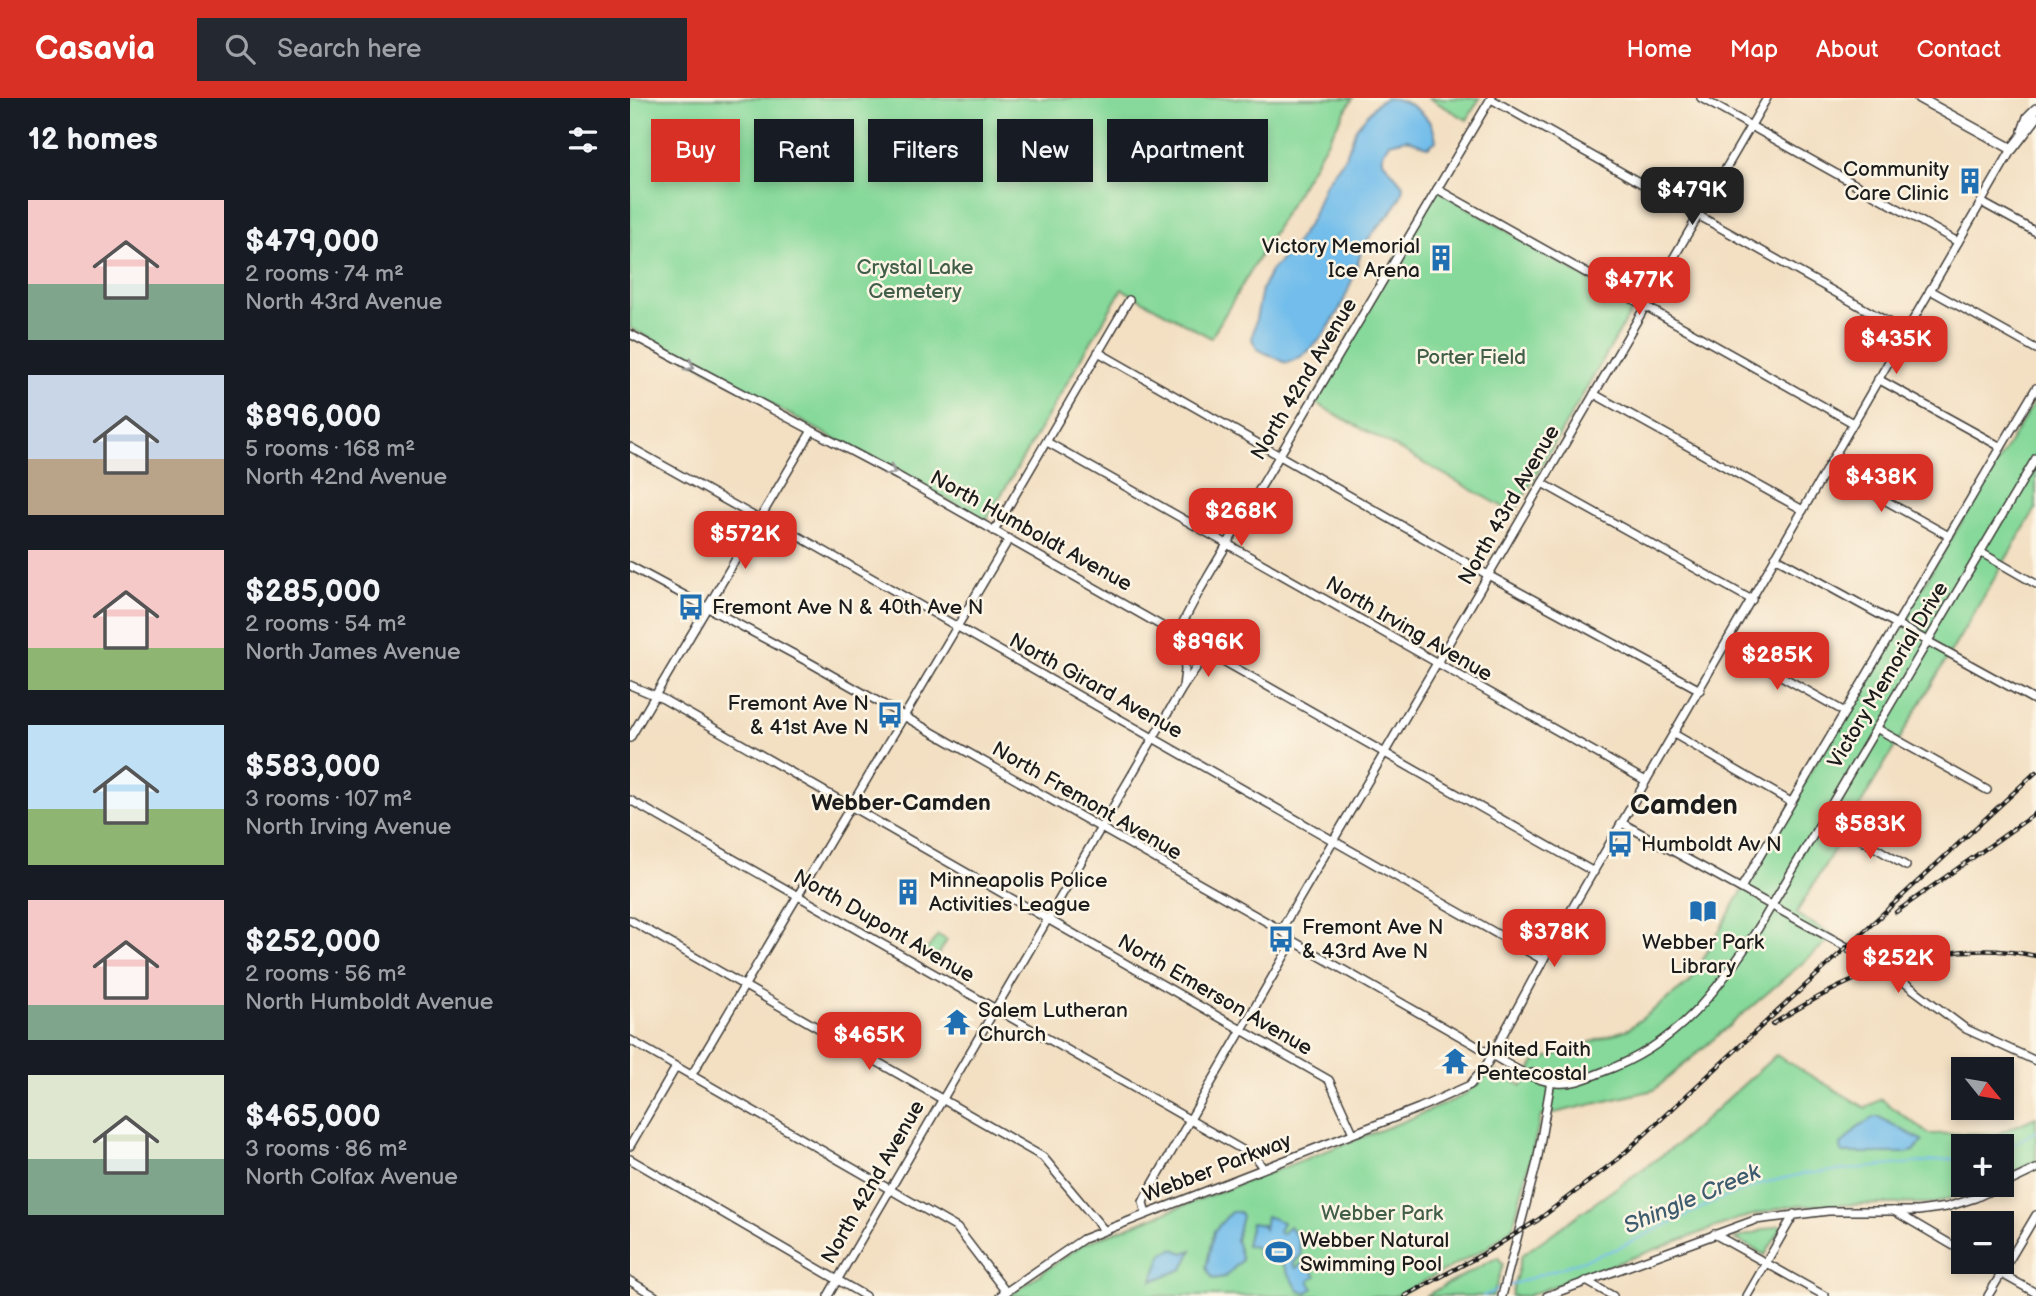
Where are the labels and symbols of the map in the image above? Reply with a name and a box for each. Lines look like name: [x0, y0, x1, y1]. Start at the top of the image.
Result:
place label: Community Care Clinic: [1843, 157, 1949, 206]
building icon: Community Care Clinic: [1955, 166, 1985, 196]
pin: $479K: [1643, 167, 1741, 227]
place label: Victory Memorial Ice Arena: [1262, 234, 1420, 283]
building icon: Victory Memorial Ice Arena: [1426, 243, 1456, 273]
park label: Crystal Lake Cemetery: [856, 255, 974, 304]
pin: $477K: [1590, 258, 1688, 317]
street label: North 42nd Avenue: [1246, 293, 1362, 465]
pin: $435K: [1847, 316, 1945, 376]
park label: Porter Field: [1416, 345, 1526, 370]
one-way arrow: [683, 358, 695, 372]
street label: North 43rd Avenue: [1453, 421, 1565, 589]
pin: $438K: [1832, 454, 1930, 514]
one-way arrow: [883, 463, 896, 476]
street label: North Humboldt Avenue: [926, 465, 1136, 597]
pin: $268K: [1192, 489, 1290, 548]
pin: $572K: [696, 512, 794, 571]
street label: North Irving Avenue: [1321, 571, 1497, 687]
street label: Victory Memorial Drive: [1822, 577, 1954, 773]
bus stop icon: Fremont Ave N & 40th Ave N: [676, 592, 706, 622]
place label: Fremont Ave N & 40th Ave N: [712, 595, 984, 620]
pin: $896K: [1159, 620, 1257, 679]
street label: North Girard Avenue: [1005, 628, 1187, 744]
pin: $285K: [1728, 632, 1826, 692]
place label: Fremont Ave N & 41st Ave N: [728, 691, 869, 740]
bus stop icon: Fremont Ave N & 41st Ave N: [875, 700, 905, 730]
street label: North Fremont Avenue: [988, 736, 1186, 866]
district label: Webber-Camden: [811, 789, 991, 817]
district label: Camden: [1630, 789, 1738, 822]
pin: $583K: [1821, 802, 1919, 861]
bus stop icon: Humboldt Av N: [1605, 829, 1635, 859]
place label: Humboldt Av N: [1641, 832, 1782, 857]
street label: North Dupont Avenue: [789, 864, 979, 988]
place label: Minneapolis Police Activities League: [929, 868, 1107, 917]
building icon: Minneapolis Police Activities League: [893, 877, 923, 907]
library icon: Webber Park Library: [1688, 896, 1718, 926]
pin: $378K: [1505, 910, 1603, 969]
place label: Fremont Ave N & 43rd Ave N: [1302, 915, 1443, 964]
bus stop icon: Fremont Ave N & 43rd Ave N: [1266, 924, 1296, 954]
street label: North Emerson Avenue: [1113, 929, 1317, 1061]
place label: Webber Park Library: [1642, 930, 1765, 979]
pin: $252K: [1849, 936, 1947, 995]
place label: Salem Lutheran Church: [978, 998, 1128, 1047]
temple icon: Salem Lutheran Church: [942, 1007, 972, 1037]
pin: $465K: [820, 1012, 918, 1072]
place label: United Faith Pentecostal: [1476, 1037, 1591, 1086]
temple icon: United Faith Pentecostal: [1440, 1046, 1470, 1076]
north arrow: [1951, 1057, 2014, 1120]
street label: North 42nd Avenue: [816, 1096, 930, 1268]
street label: Webber Parkway: [1139, 1128, 1295, 1208]
water label: Shingle Creek: [1619, 1157, 1765, 1240]
park label: Webber Park: [1321, 1201, 1444, 1226]
place label: Webber Natural Swimming Pool: [1300, 1228, 1449, 1277]
sports icon: Webber Natural Swimming Pool: [1264, 1237, 1294, 1267]

